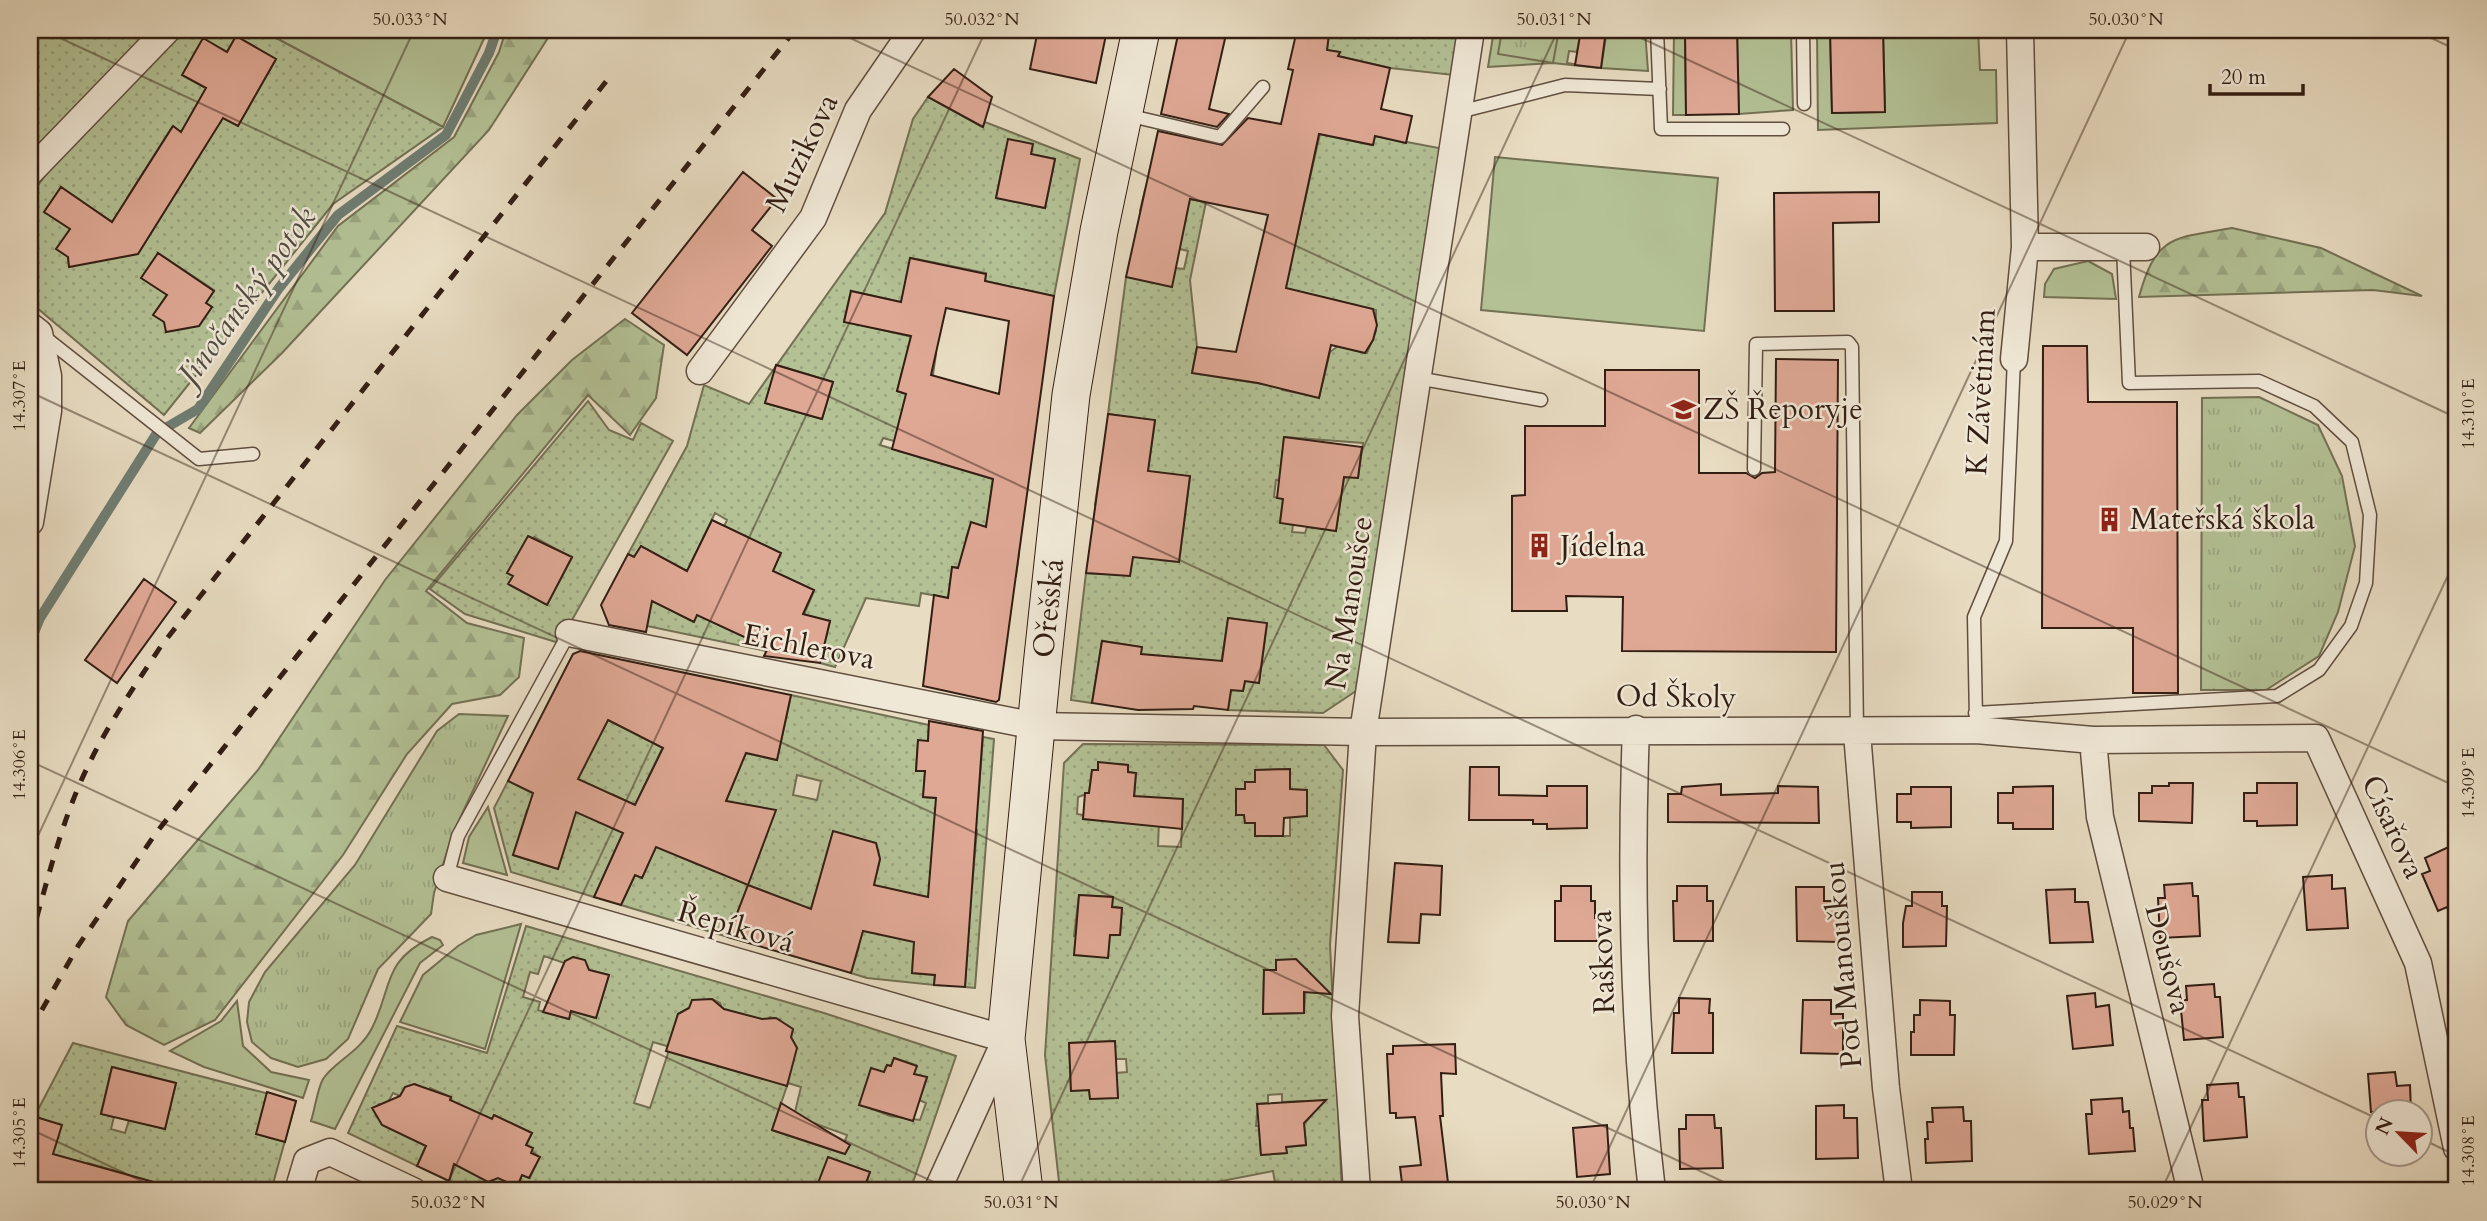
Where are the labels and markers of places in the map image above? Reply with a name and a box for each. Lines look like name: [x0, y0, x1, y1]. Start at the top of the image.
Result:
place label: ZŠ Řeporyje: [1703, 389, 1863, 430]
school or university icon: ZŠ Řeporyje: [1669, 395, 1697, 423]
place label: Mateřská škola: [2130, 499, 2315, 540]
building icon: Mateřská škola: [2096, 505, 2124, 533]
place label: Jídelna: [1556, 526, 1646, 567]
building icon: Jídelna: [1526, 532, 1554, 560]

